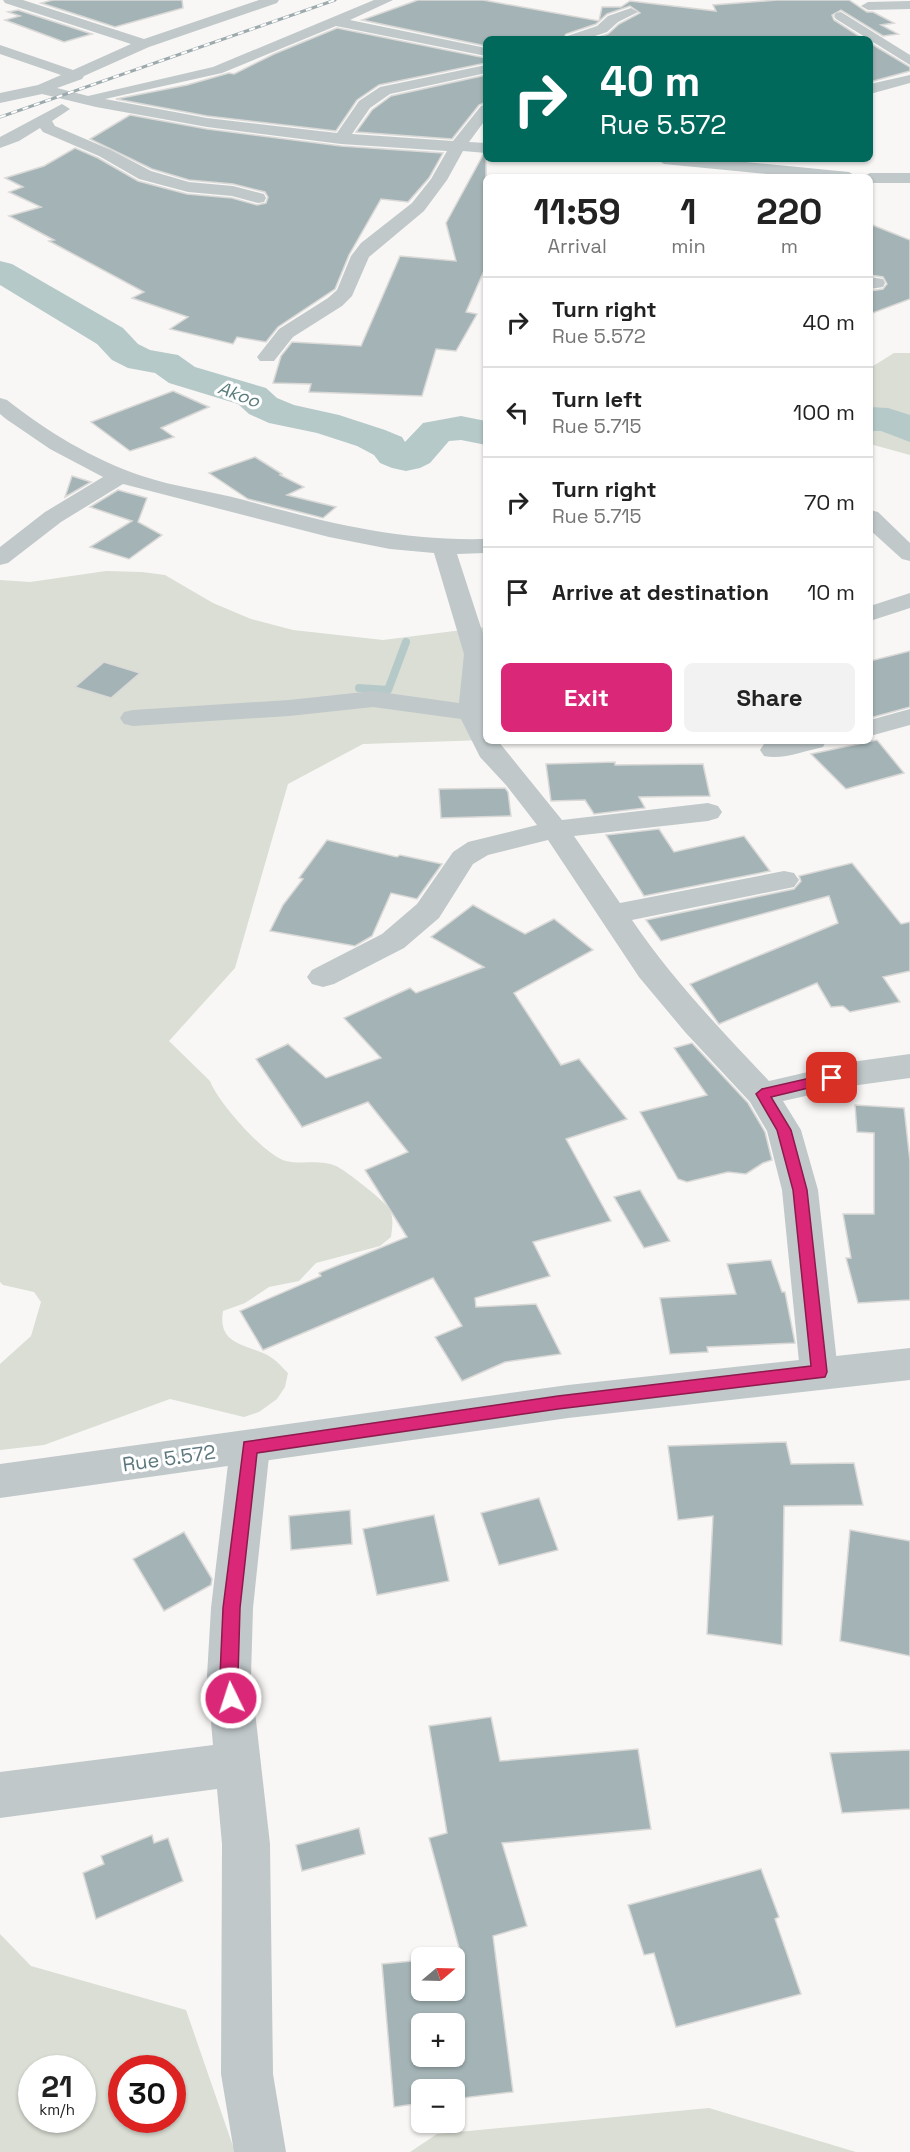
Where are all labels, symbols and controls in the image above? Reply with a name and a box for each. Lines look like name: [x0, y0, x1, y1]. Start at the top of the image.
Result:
text: 40 m: [600, 55, 700, 108]
icon: right: [501, 60, 579, 138]
text: Rue 5.572: [600, 107, 727, 142]
text: 11:59: [534, 189, 621, 235]
text: 1: [680, 189, 697, 235]
text: 220: [756, 189, 822, 235]
text: Arrival: [547, 233, 607, 259]
text: min: [671, 233, 706, 259]
text: m: [781, 233, 798, 259]
text: Turn right: [552, 295, 657, 323]
icon: right: [501, 306, 534, 339]
text: 40 m: [803, 308, 855, 336]
text: Rue 5.572: [552, 323, 646, 349]
water label: Akoo: [215, 376, 264, 413]
text: Turn left: [552, 385, 642, 413]
icon: left: [501, 396, 534, 429]
text: 100 m: [793, 398, 855, 426]
text: Rue 5.715: [552, 413, 642, 439]
text: Turn right: [552, 475, 657, 503]
icon: right: [501, 486, 534, 519]
text: 70 m: [804, 488, 855, 516]
text: Rue 5.715: [552, 503, 642, 529]
icon: arrive: [501, 576, 534, 609]
text: Arrive at destination: [552, 578, 769, 606]
text: 10 m: [807, 578, 855, 606]
button: Exit: [501, 663, 672, 732]
button: Share: [684, 663, 855, 732]
pin: [806, 1052, 857, 1103]
icon: arrive: [815, 1061, 848, 1094]
street label: Rue 5.572: [121, 1439, 217, 1477]
position arrow: [199, 1666, 263, 1730]
north arrow: [411, 1947, 465, 2001]
map controls: [411, 1947, 465, 2133]
button: +: [411, 2013, 465, 2067]
speed limit sign: 30: [108, 2055, 186, 2133]
text: 21: [41, 2067, 73, 2106]
button: −: [411, 2079, 465, 2133]
text: km/h: [39, 2100, 75, 2119]

